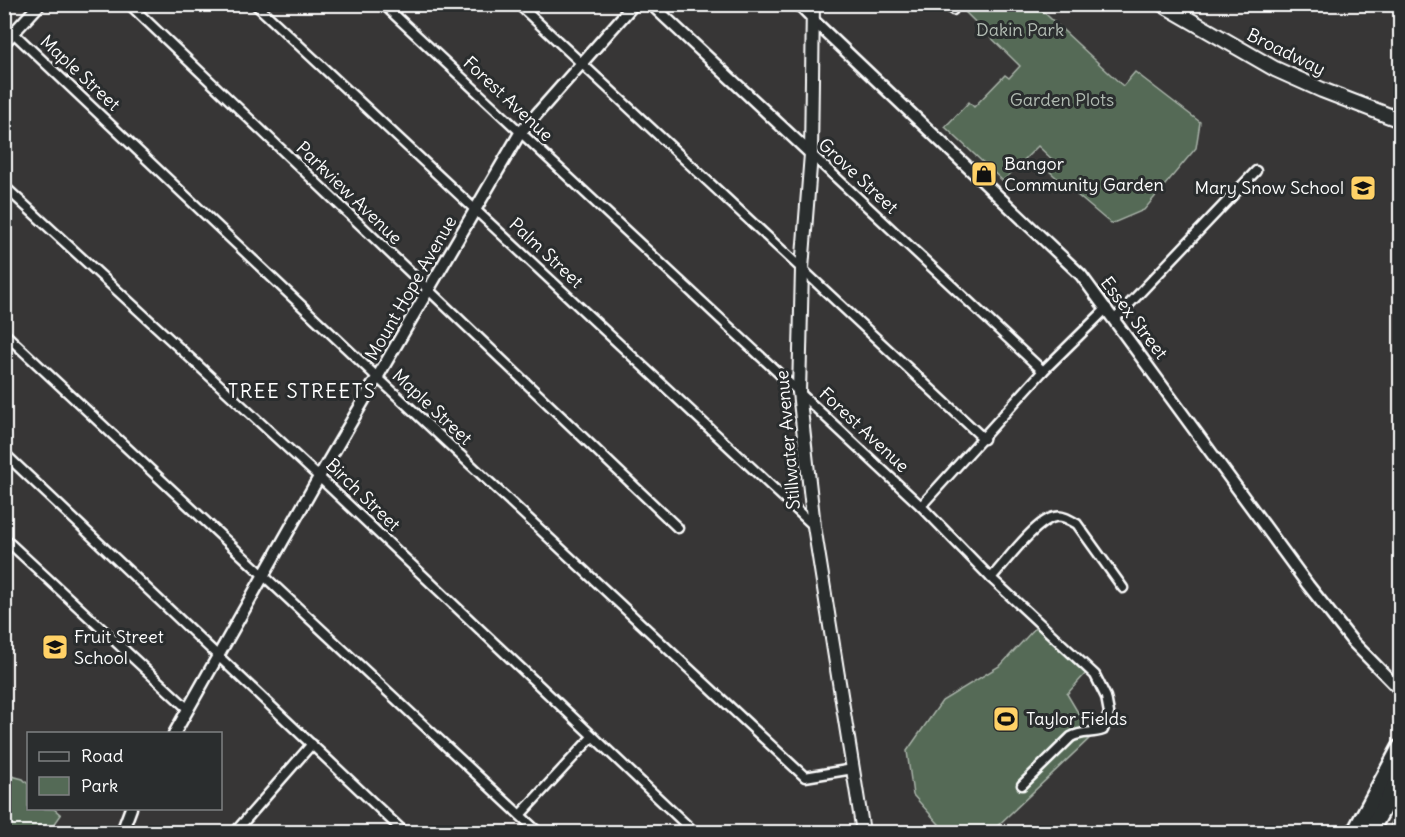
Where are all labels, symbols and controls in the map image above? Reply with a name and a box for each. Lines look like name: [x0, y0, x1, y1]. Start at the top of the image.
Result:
park label: Dakin Park: [976, 18, 1064, 41]
street label: Broadway: [1243, 23, 1329, 80]
street label: Maple Street: [36, 30, 125, 116]
street label: Forest Avenue: [458, 51, 558, 146]
park label: Garden Plots: [1010, 88, 1114, 111]
street label: Grove Street: [814, 133, 903, 219]
street label: Parkview Avenue: [292, 136, 407, 249]
place label: Bangor Community Garden: [1004, 152, 1164, 196]
shop icon: Bangor Community Garden: [969, 159, 999, 189]
school or university icon: Mary Snow School: [1348, 173, 1378, 203]
place label: Mary Snow School: [1195, 176, 1344, 199]
street label: Mount Hope Avenue: [360, 211, 461, 364]
street label: Palm Street: [505, 213, 588, 293]
street label: Essex Street: [1096, 272, 1173, 364]
street label: Maple Street: [388, 364, 477, 450]
street label: Stillwater Avenue: [770, 369, 805, 511]
district label: TREE STREETS: [228, 378, 376, 403]
street label: Forest Avenue: [814, 382, 914, 477]
street label: Birch Street: [321, 453, 405, 536]
place label: Fruit Street School: [74, 625, 164, 669]
school or university icon: Fruit Street School: [40, 632, 70, 662]
sports icon: Taylor Fields: [991, 704, 1021, 734]
place label: Taylor Fields: [1026, 707, 1127, 730]
legend: [27, 732, 222, 810]
text: Road: [81, 744, 124, 767]
text: Park: [81, 774, 118, 797]

